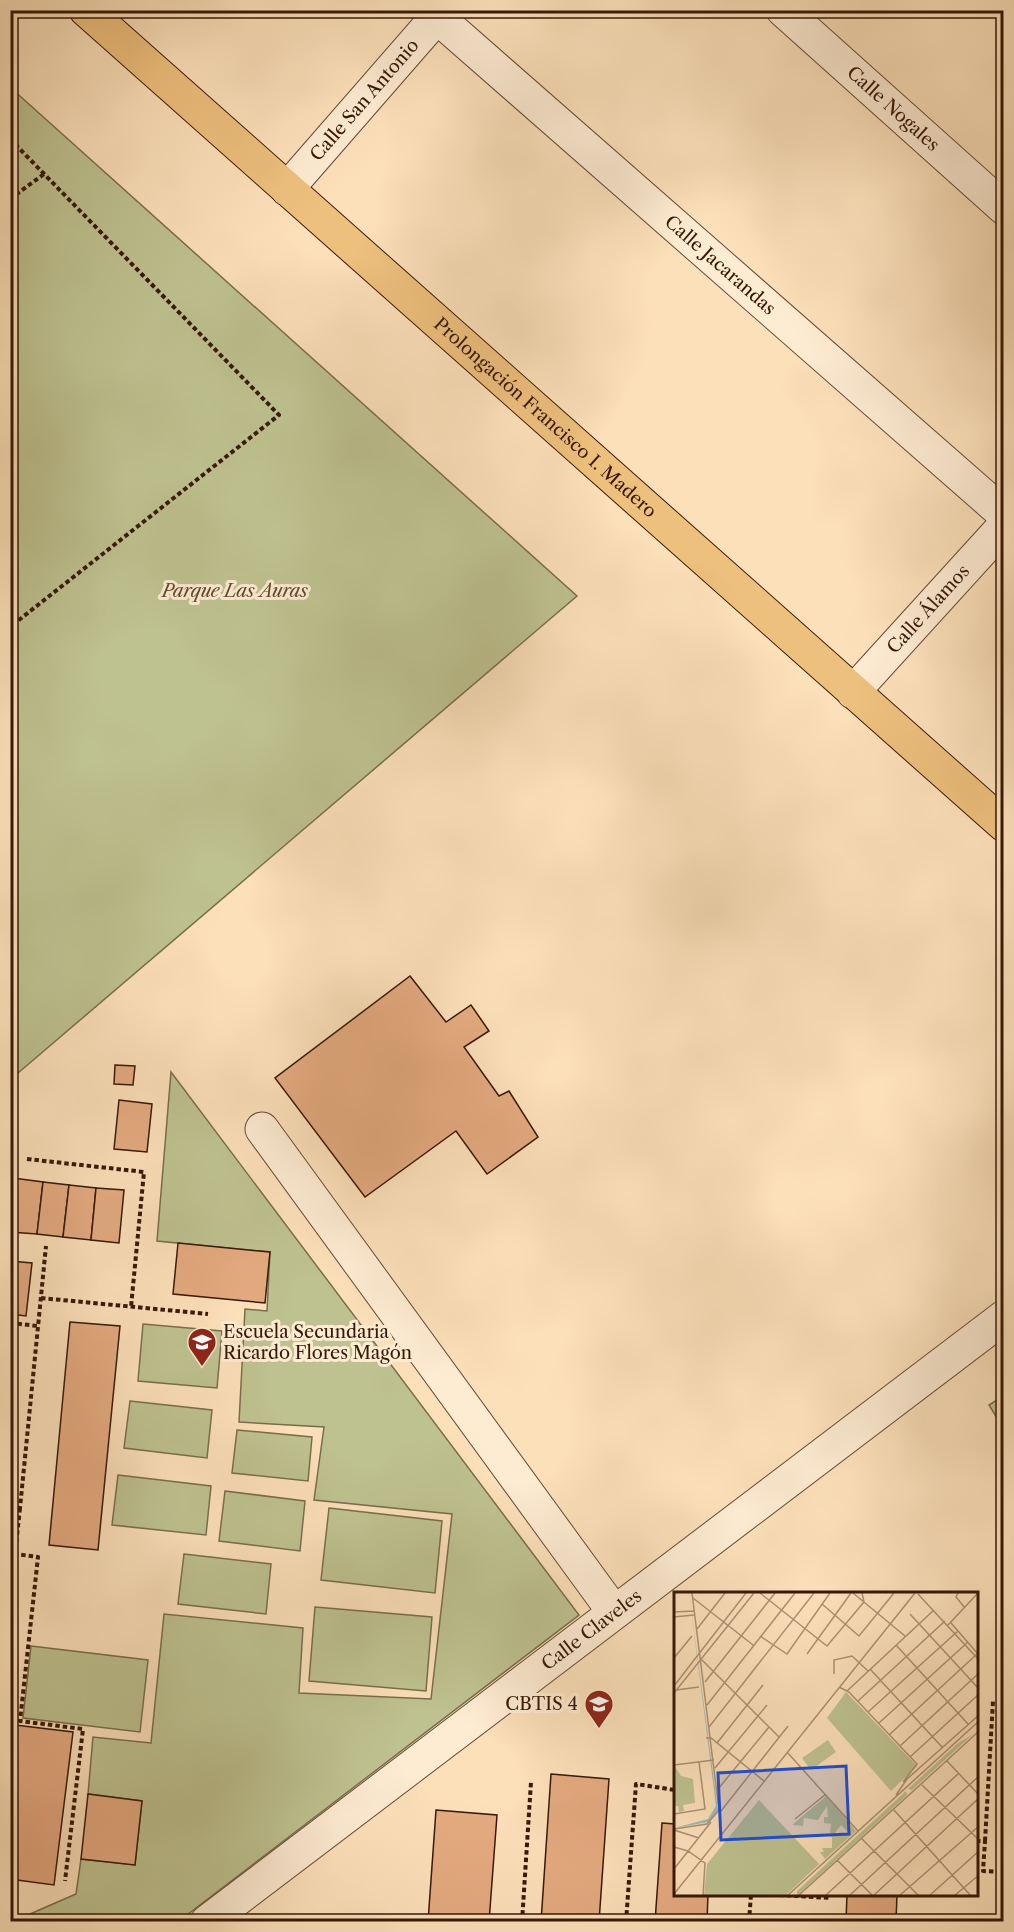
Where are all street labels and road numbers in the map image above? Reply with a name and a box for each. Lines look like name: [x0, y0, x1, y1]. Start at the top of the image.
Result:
street label: Calle San Antonio: [306, 35, 424, 165]
street label: Calle Nogales: [842, 62, 944, 156]
street label: Calle Jacarandas: [660, 211, 780, 320]
street label: Prolongación Francisco I. Madero: [429, 313, 661, 522]
street label: Calle Álamos: [882, 560, 974, 658]
street label: Calle Claveles: [537, 1585, 646, 1675]

